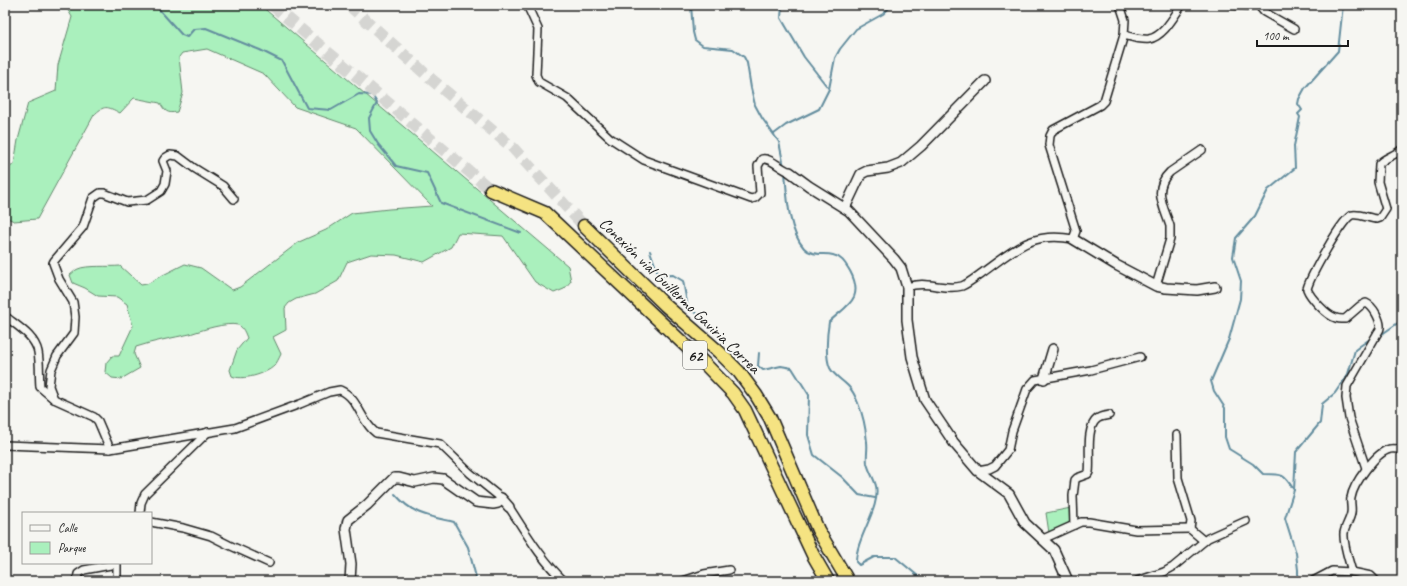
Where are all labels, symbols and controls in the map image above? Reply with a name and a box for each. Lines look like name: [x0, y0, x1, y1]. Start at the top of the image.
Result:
scale bar: [1257, 22, 1348, 48]
text: 100 m: [1263, 28, 1290, 44]
street label: Conexión vial Guillermo Gaviria Correa: [595, 213, 766, 379]
road number: 62: [683, 341, 707, 369]
legend: [22, 512, 152, 564]
text: Calle: [58, 520, 78, 536]
text: Parque: [58, 540, 87, 556]

